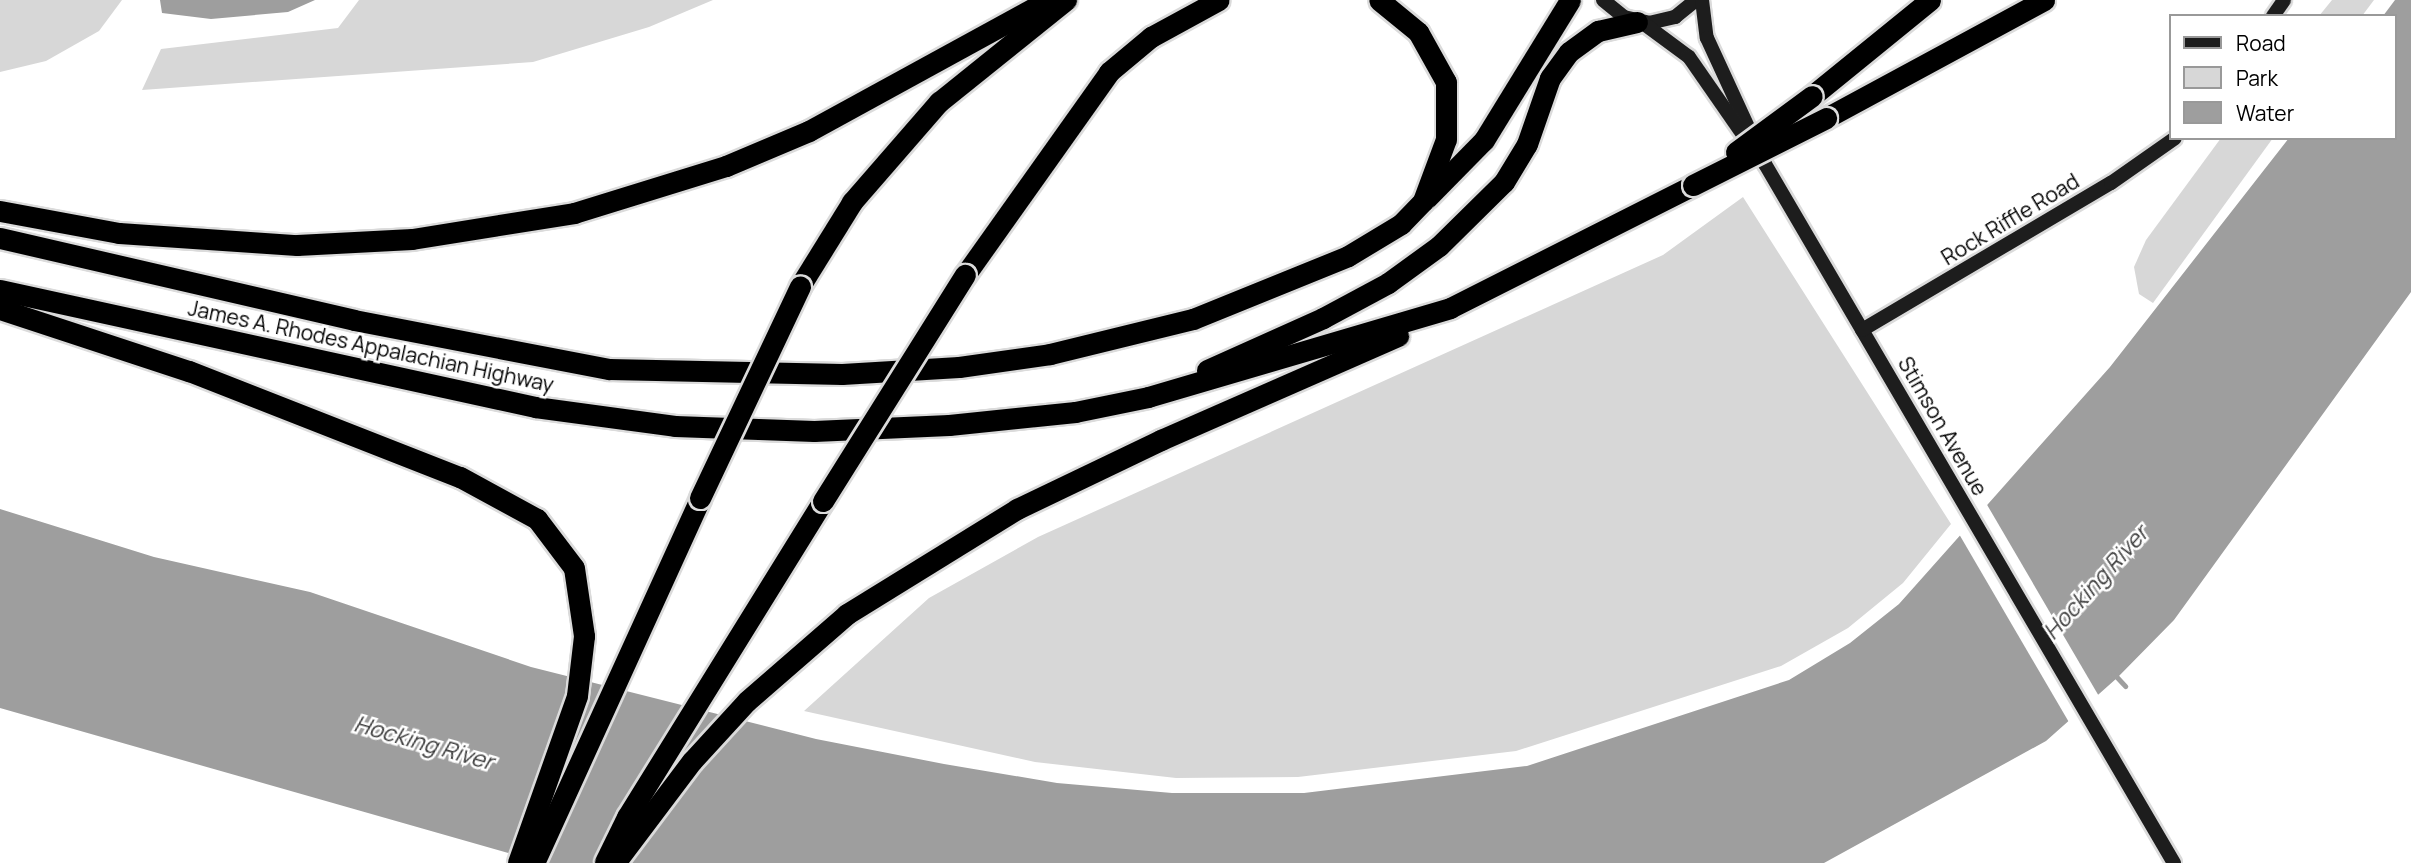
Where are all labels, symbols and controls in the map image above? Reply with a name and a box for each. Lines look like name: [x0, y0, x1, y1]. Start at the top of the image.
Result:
legend: [2170, 14, 2397, 140]
text: Road: [2236, 29, 2286, 57]
text: Park: [2236, 64, 2278, 92]
text: Water: [2236, 99, 2294, 127]
street label: Rock Riffle Road: [1937, 168, 2083, 270]
street label: James A. Rhodes Appalachian Highway: [186, 295, 556, 397]
street label: Stimson Avenue: [1893, 352, 1993, 500]
water label: Hocking River: [2037, 519, 2153, 645]
water label: Hocking River: [351, 709, 497, 775]

